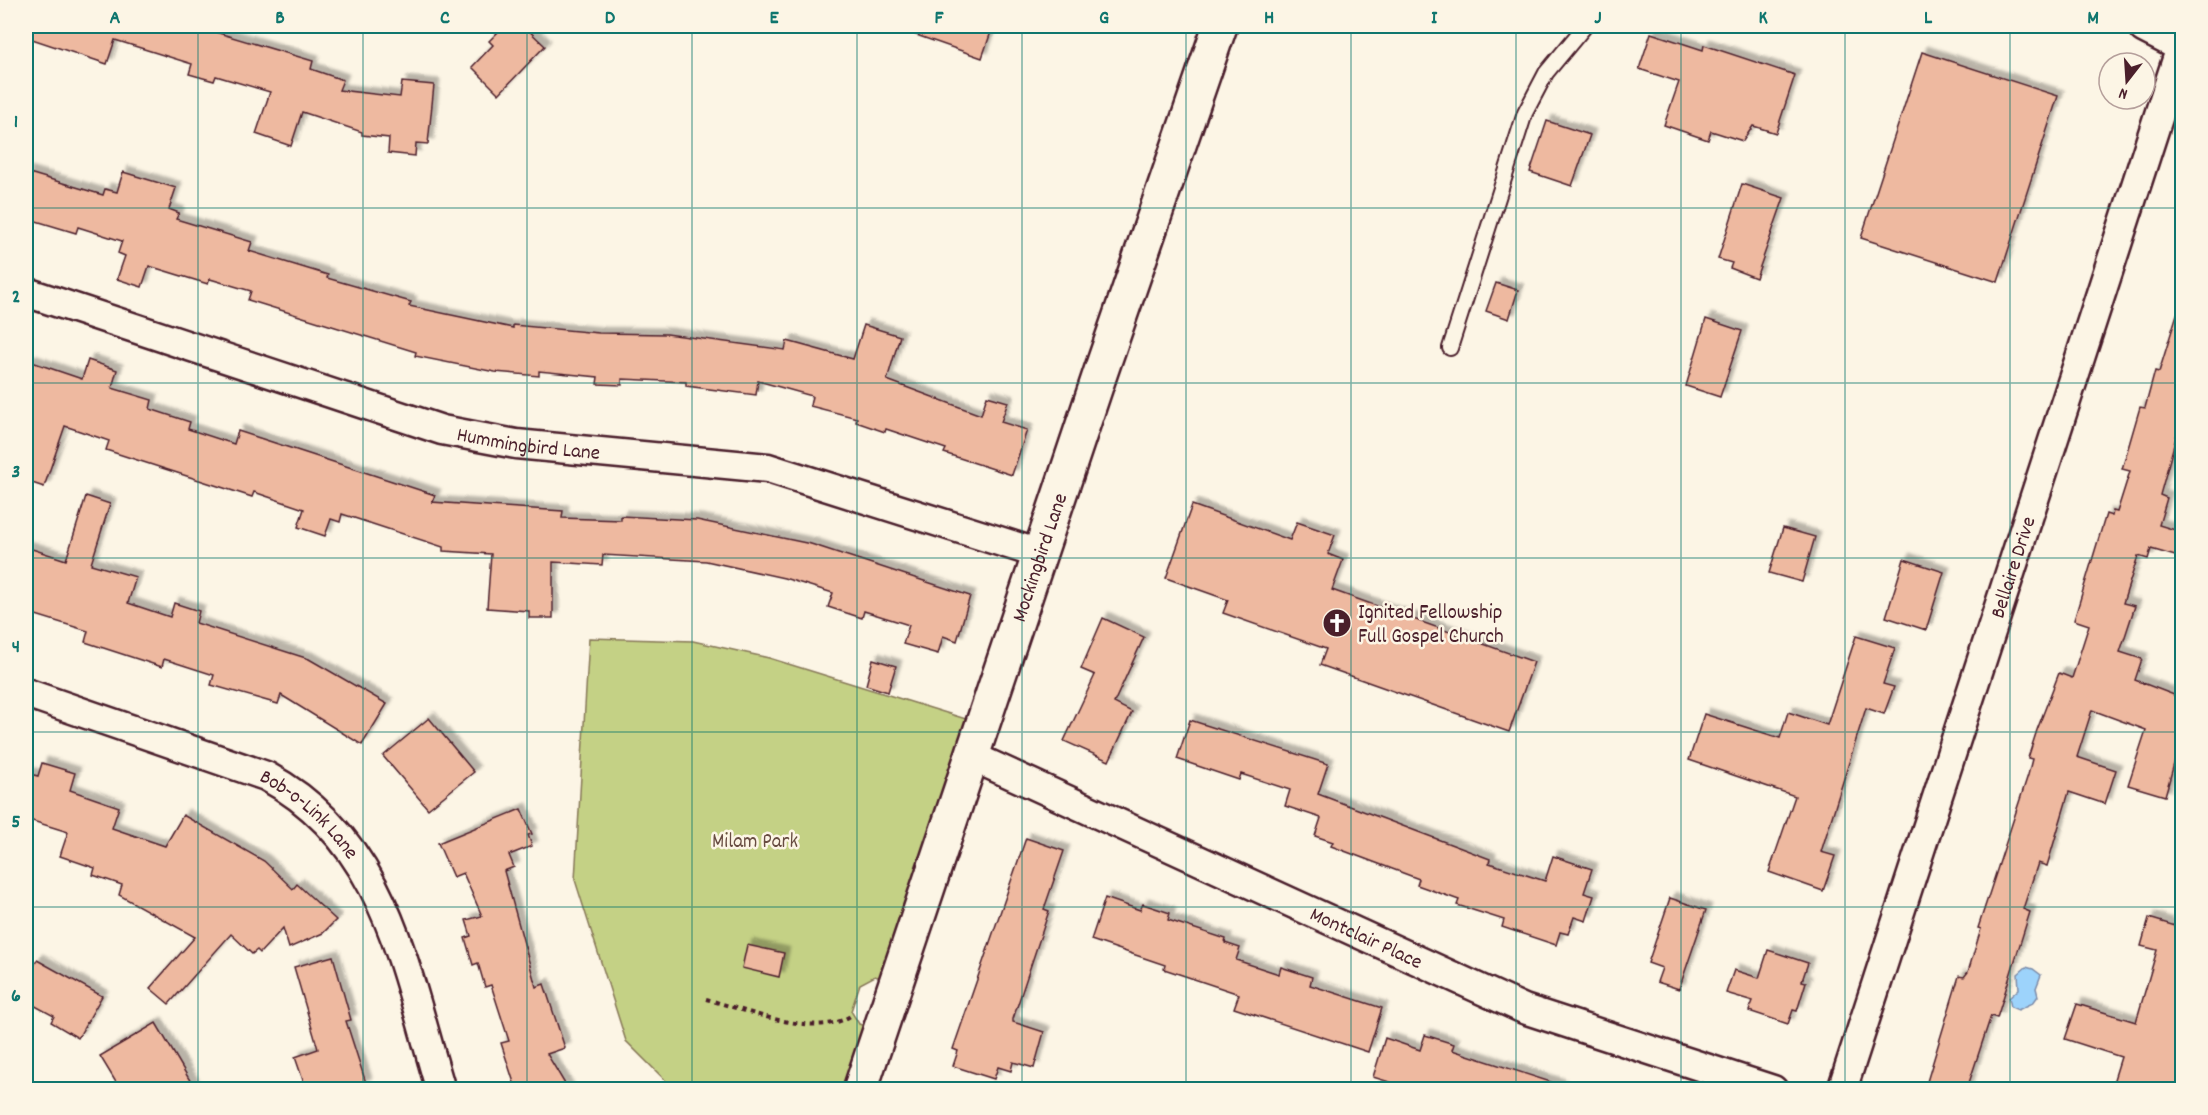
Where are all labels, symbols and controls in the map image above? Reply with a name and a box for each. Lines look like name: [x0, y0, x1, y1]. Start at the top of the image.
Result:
text: A: [110, 5, 121, 33]
text: B: [275, 5, 285, 33]
text: C: [440, 5, 450, 33]
text: D: [605, 5, 616, 33]
text: E: [769, 5, 779, 33]
text: F: [935, 5, 945, 33]
text: G: [1099, 5, 1109, 33]
text: H: [1264, 5, 1274, 33]
text: I: [1431, 5, 1438, 33]
text: J: [1594, 5, 1602, 33]
text: K: [1758, 5, 1768, 33]
text: L: [1924, 5, 1933, 33]
text: M: [2087, 5, 2099, 33]
north arrow: [2097, 51, 2157, 111]
text: N: [2116, 81, 2130, 105]
text: 1: [14, 109, 18, 137]
text: 2: [12, 284, 20, 312]
street label: Hummingbird Lane: [454, 421, 601, 470]
text: 3: [12, 459, 20, 487]
street label: Mockingbird Lane: [1006, 490, 1077, 627]
street label: Bellaire Drive: [1984, 513, 2045, 623]
place label: Ignited Fellowship Full Gospel Church: [1358, 599, 1504, 653]
church icon: Ignited Fellowship Full Gospel Church: [1321, 607, 1353, 639]
text: 4: [12, 634, 20, 662]
street label: Bob-o-Link Lane: [253, 763, 365, 866]
text: 5: [11, 809, 21, 837]
park label: Milam Park: [712, 828, 798, 858]
street label: Montclair Place: [1304, 901, 1427, 979]
text: 6: [11, 983, 21, 1011]

